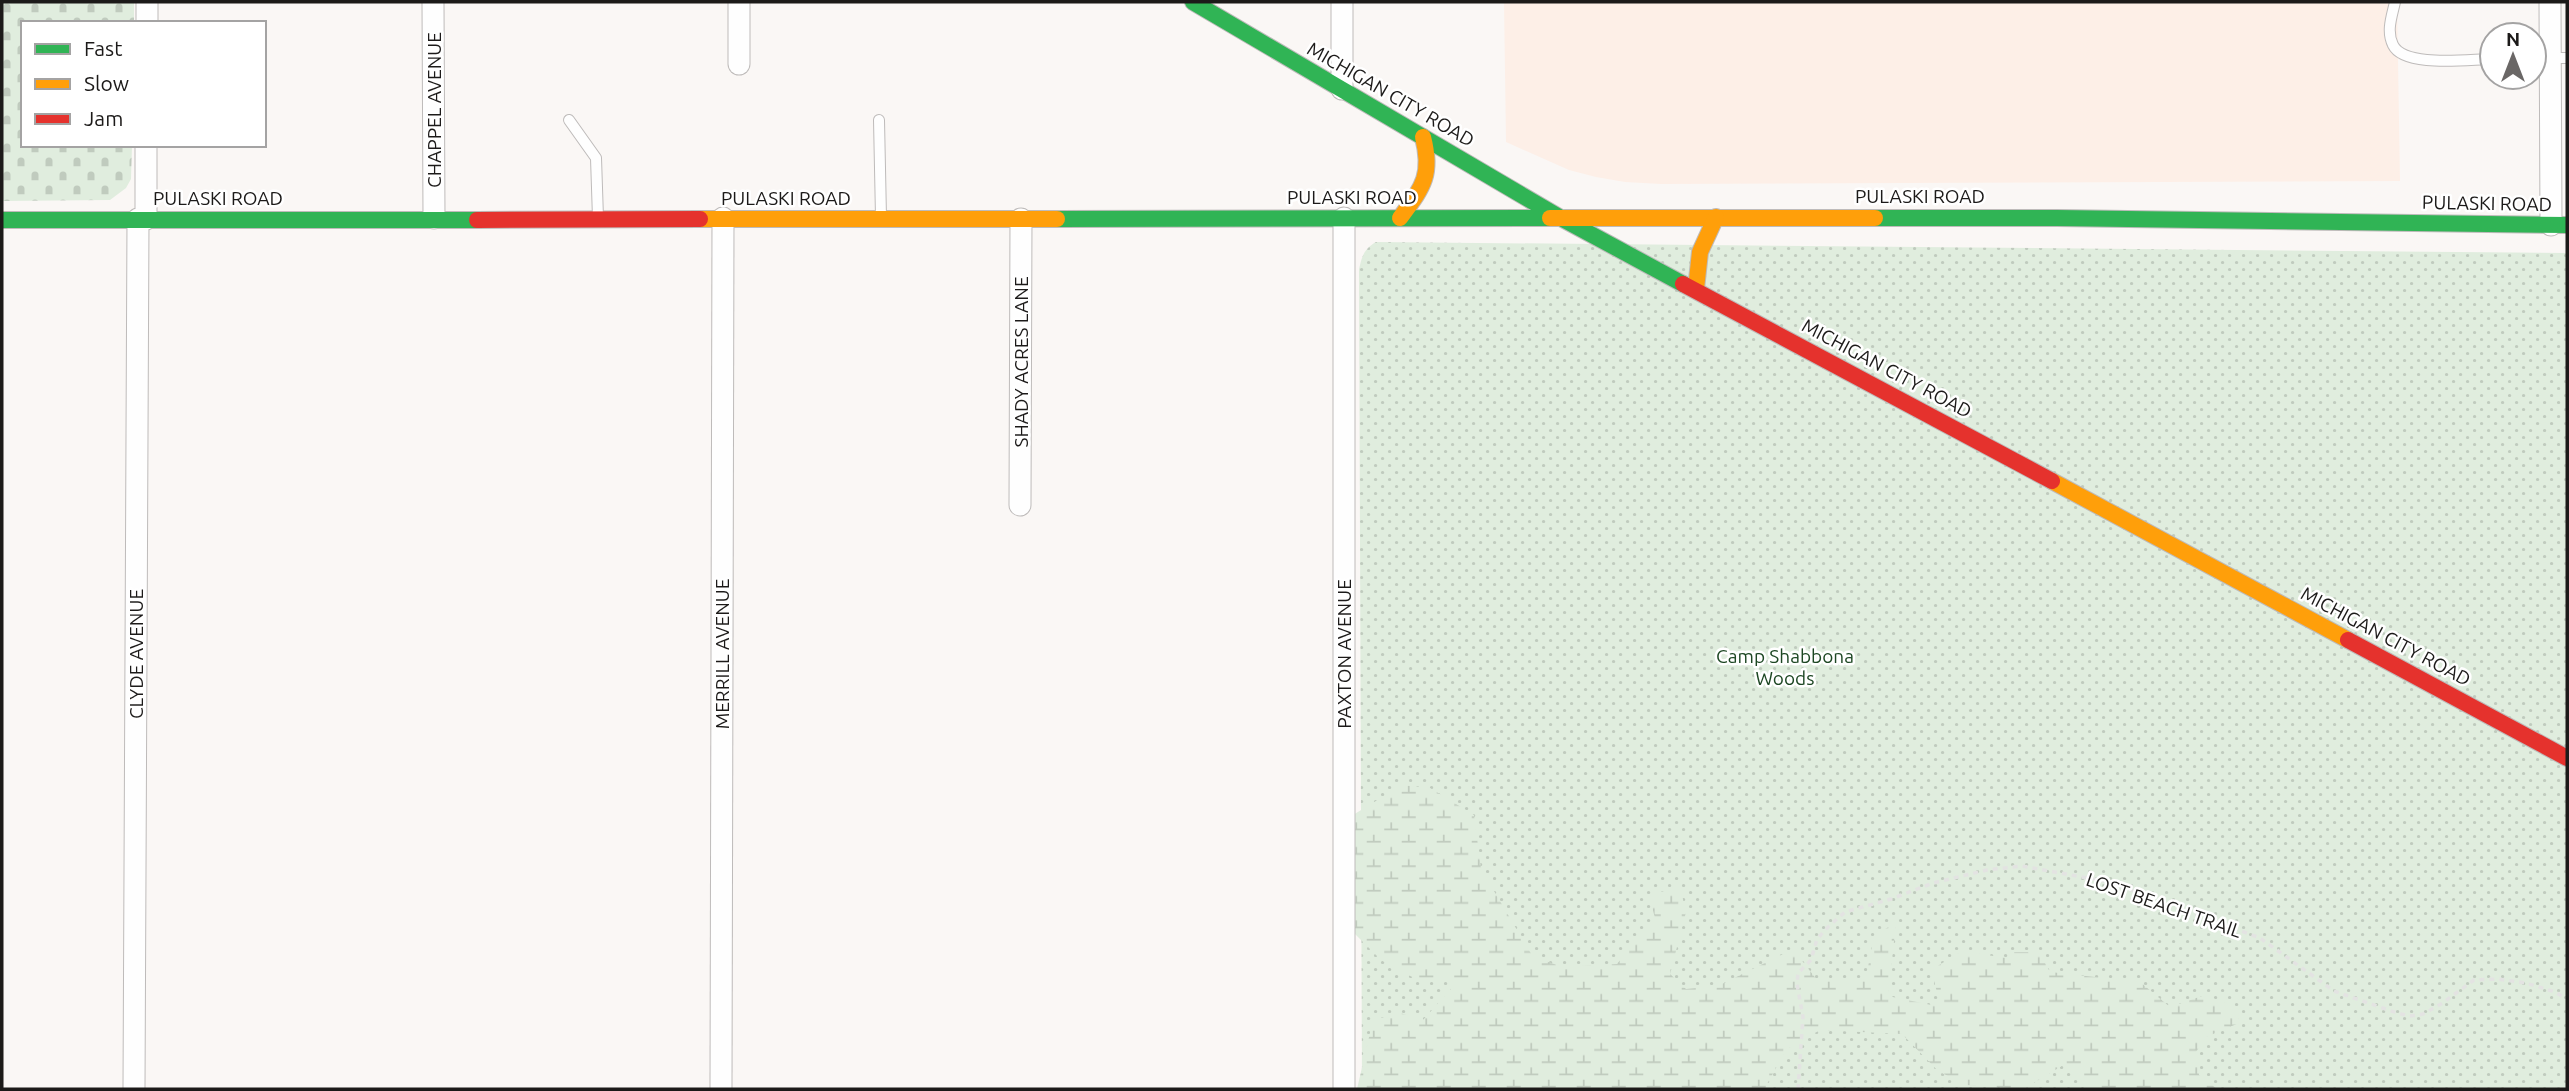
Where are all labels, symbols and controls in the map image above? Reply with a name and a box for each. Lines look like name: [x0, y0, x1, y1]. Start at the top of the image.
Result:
legend: [21, 21, 266, 147]
north arrow: [2478, 21, 2548, 91]
text: N: [2506, 28, 2520, 50]
street label: CHAPPEL AVENUE: [423, 32, 445, 188]
text: Fast: [84, 36, 122, 60]
street label: MICHIGAN CITY ROAD: [1304, 37, 1478, 151]
text: Slow: [84, 71, 129, 95]
text: Jam: [84, 106, 123, 130]
street label: PULASKI ROAD: [1855, 185, 1985, 207]
street label: PULASKI ROAD: [1287, 186, 1417, 208]
street label: PULASKI ROAD: [153, 187, 283, 209]
street label: PULASKI ROAD: [721, 187, 851, 209]
street label: PULASKI ROAD: [2422, 191, 2552, 215]
street label: SHADY ACRES LANE: [1010, 276, 1032, 448]
street label: MICHIGAN CITY ROAD: [1798, 314, 1976, 422]
street label: MERRILL AVENUE: [711, 579, 733, 729]
street label: PAXTON AVENUE: [1333, 579, 1355, 729]
street label: MICHIGAN CITY ROAD: [2297, 582, 2475, 690]
street label: CLYDE AVENUE: [125, 589, 147, 719]
park label: Camp Shabbona Woods: [1716, 645, 1854, 689]
street label: LOST BEACH TRAIL: [2083, 868, 2245, 942]

